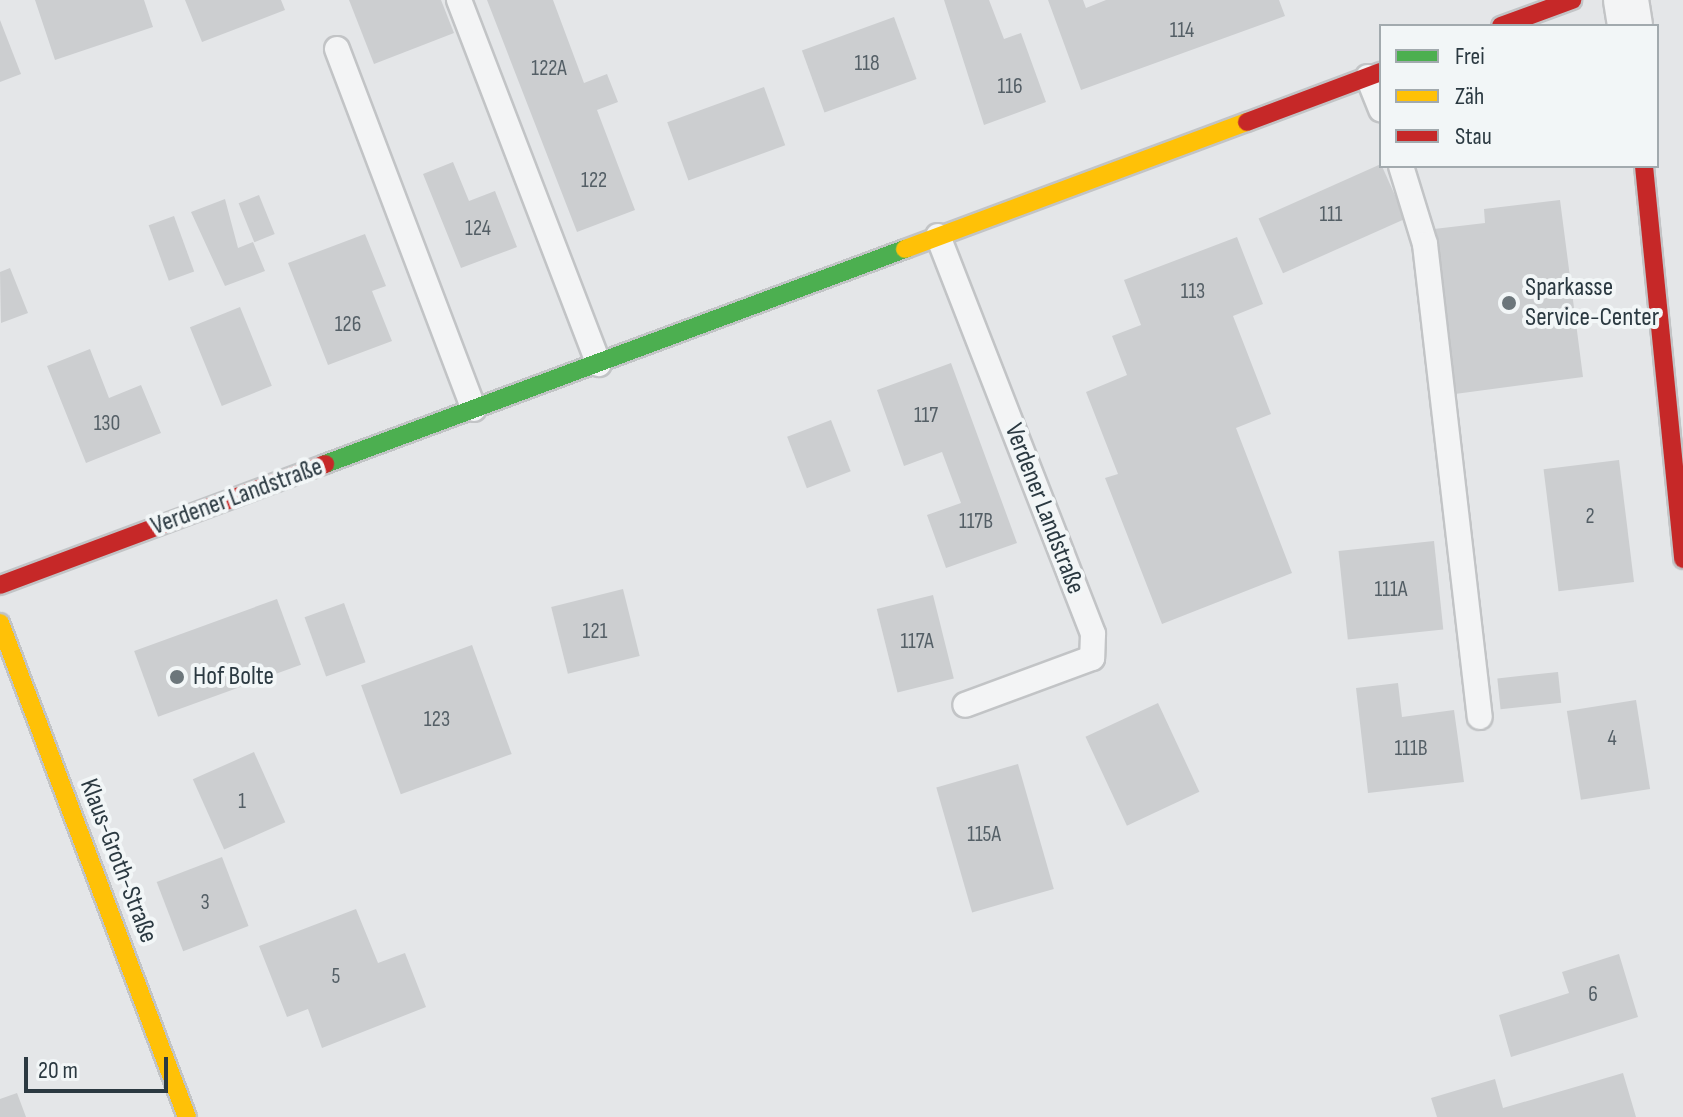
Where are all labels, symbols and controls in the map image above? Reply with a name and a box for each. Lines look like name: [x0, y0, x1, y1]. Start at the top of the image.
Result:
house number: 114: [1170, 18, 1194, 44]
legend: [1379, 24, 1659, 168]
text: Frei: [1455, 42, 1485, 71]
house number: 118: [854, 51, 880, 77]
house number: 122A: [531, 56, 567, 82]
house number: 116: [997, 74, 1023, 100]
text: Zäh: [1455, 82, 1484, 111]
text: Stau: [1455, 122, 1492, 151]
house number: 122: [581, 168, 607, 194]
house number: 111: [1319, 202, 1343, 228]
house number: 124: [465, 216, 491, 242]
place label: Sparkasse Service-Center: [1525, 272, 1659, 334]
house number: 113: [1181, 279, 1205, 305]
marker: Sparkasse Service-Center: [1500, 294, 1518, 312]
house number: 126: [335, 312, 361, 338]
house number: 117: [914, 403, 938, 429]
house number: 130: [94, 411, 120, 437]
street label: Verdener Landstraße: [997, 419, 1091, 599]
street label: Verdener Landstraße: [147, 452, 327, 542]
house number: 2: [1585, 504, 1595, 530]
house number: 117B: [959, 509, 993, 535]
house number: 111A: [1375, 577, 1407, 603]
house number: 121: [583, 619, 607, 645]
house number: 117A: [900, 629, 934, 655]
place label: Hof Bolte: [193, 661, 274, 693]
marker: Hof Bolte: [168, 668, 186, 686]
house number: 123: [424, 707, 450, 733]
house number: 4: [1607, 726, 1617, 752]
house number: 111B: [1394, 736, 1428, 762]
street label: Klaus-Groth-Straße: [72, 775, 164, 947]
house number: 1: [238, 789, 246, 815]
house number: 115A: [967, 822, 1001, 848]
house number: 3: [200, 890, 210, 916]
house number: 5: [332, 964, 340, 990]
house number: 6: [1588, 982, 1598, 1008]
scale bar: [28, 1041, 172, 1091]
text: 20 m: [38, 1056, 78, 1085]

